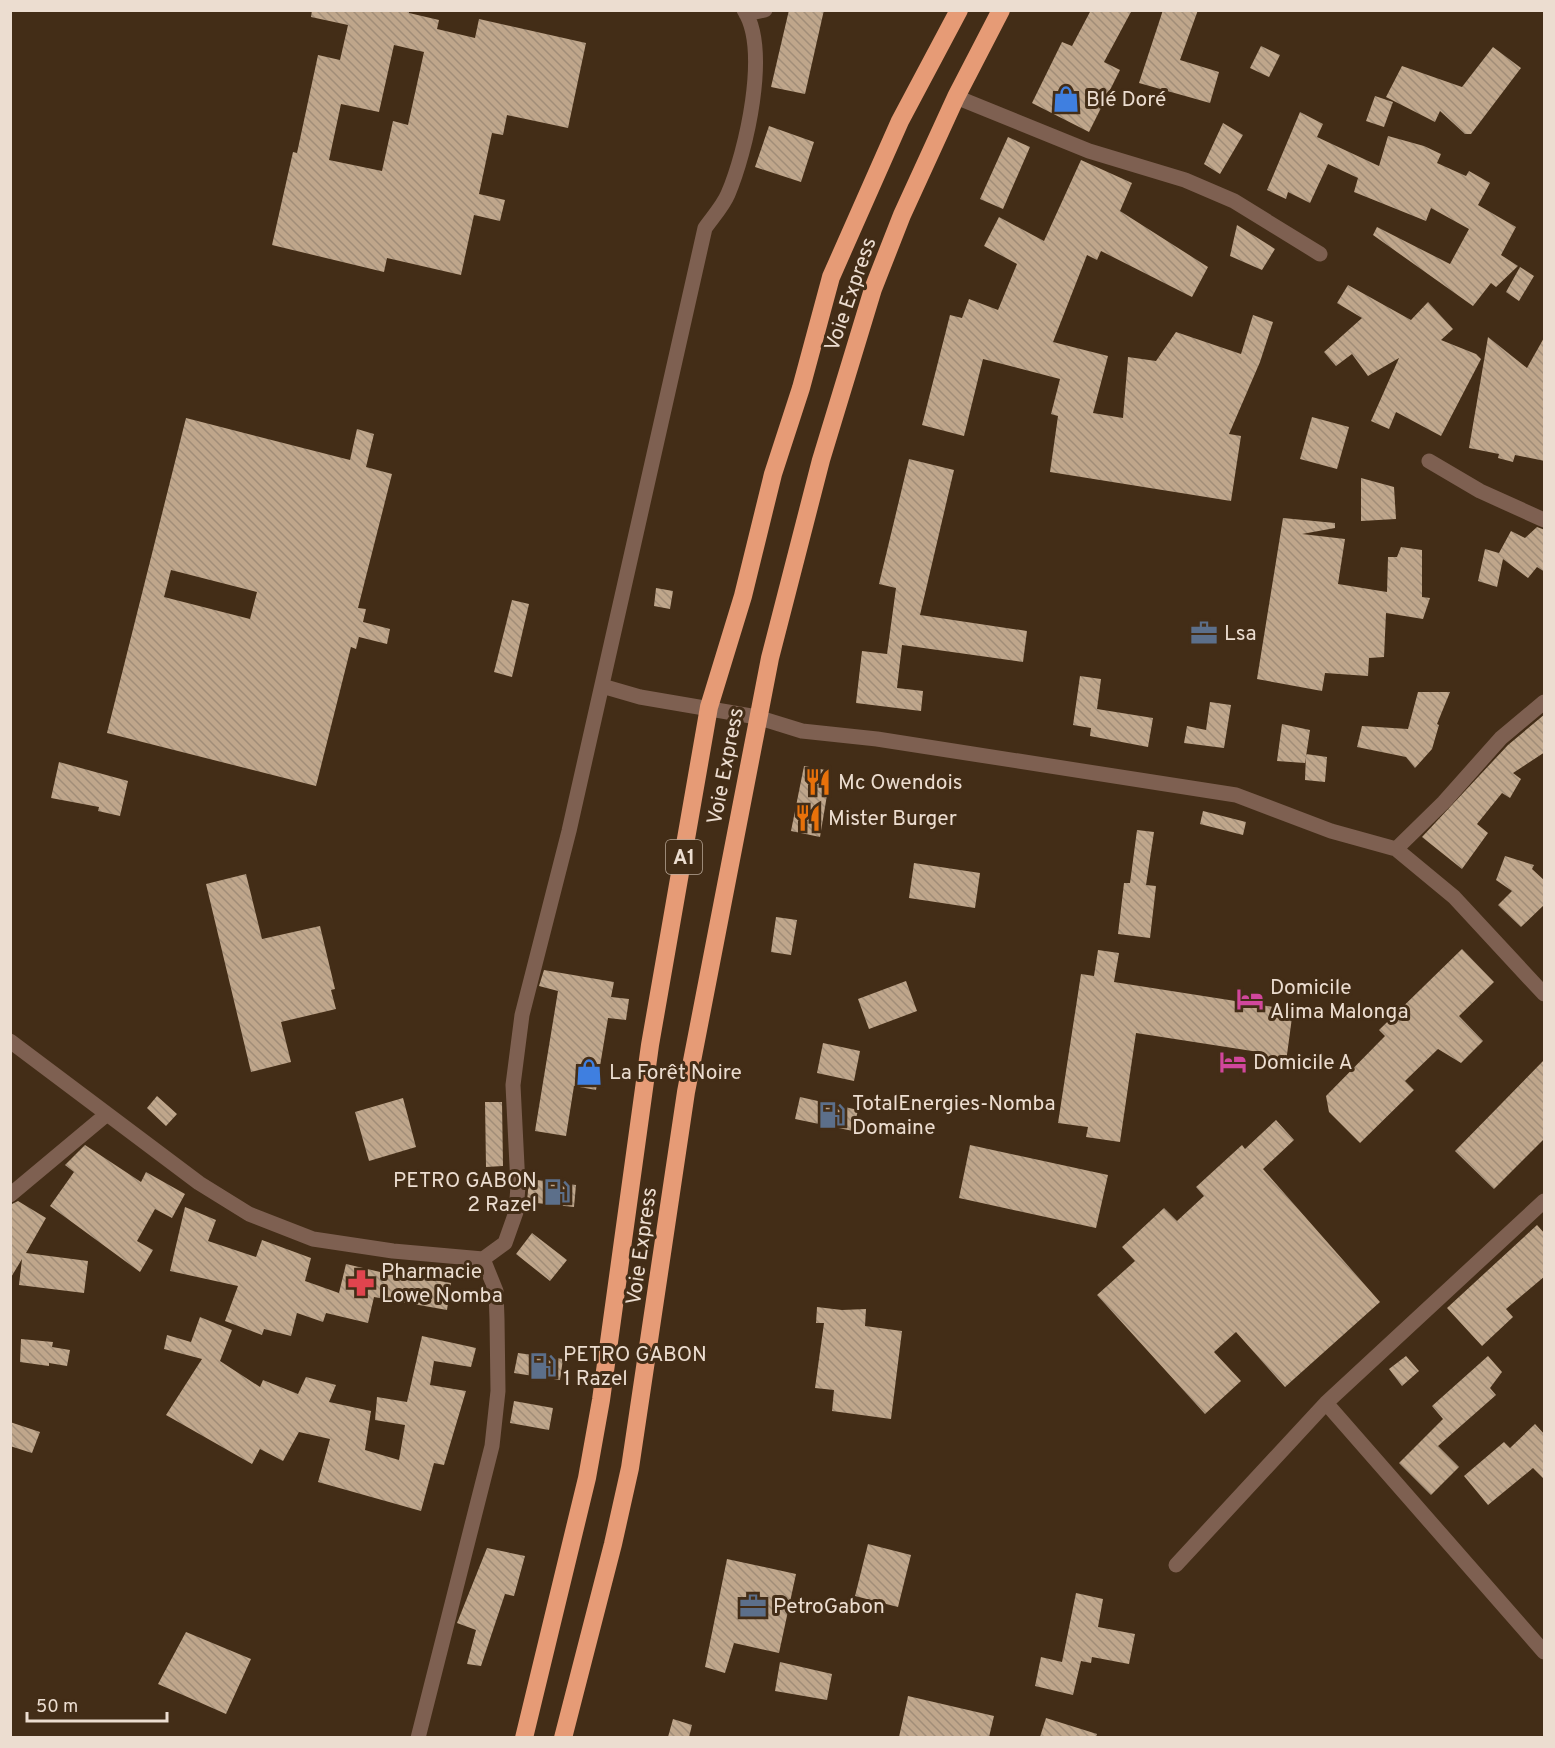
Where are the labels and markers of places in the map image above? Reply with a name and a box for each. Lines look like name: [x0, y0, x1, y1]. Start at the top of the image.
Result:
shop icon: Blé Doré: [1051, 84, 1081, 114]
place label: Blé Doré: [1086, 87, 1166, 114]
office icon: Lsa: [1189, 618, 1219, 648]
place label: Lsa: [1224, 621, 1256, 648]
restaurant icon: Mc Owendois: [803, 767, 833, 797]
place label: Mc Owendois: [838, 770, 963, 797]
restaurant icon: Mister Burger: [793, 803, 823, 833]
place label: Mister Burger: [828, 806, 957, 833]
place label: Domicile Alima Malonga: [1270, 975, 1409, 1026]
hotel icon: Domicile Alima Malonga: [1235, 984, 1265, 1014]
hotel icon: Domicile A: [1218, 1047, 1248, 1077]
place label: Domicile A: [1253, 1050, 1353, 1077]
shop icon: La Forêt Noire: [574, 1057, 604, 1087]
place label: La Forêt Noire: [609, 1060, 742, 1087]
place label: TotalEnergies-Nomba Domaine: [852, 1091, 1056, 1142]
fuel station icon: TotalEnergies-Nomba Domaine: [817, 1100, 847, 1130]
place label: PETRO GABON 2 Razel: [393, 1168, 537, 1219]
fuel station icon: PETRO GABON 2 Razel: [542, 1177, 572, 1207]
place label: Pharmacie Lowe Nomba: [381, 1259, 503, 1310]
pharmacy icon: Pharmacie Lowe Nomba: [346, 1268, 376, 1298]
place label: PETRO GABON 1 Razel: [563, 1342, 707, 1393]
fuel station icon: PETRO GABON 1 Razel: [528, 1351, 558, 1381]
office icon: PetroGabon: [738, 1591, 768, 1621]
place label: PetroGabon: [773, 1594, 885, 1621]

